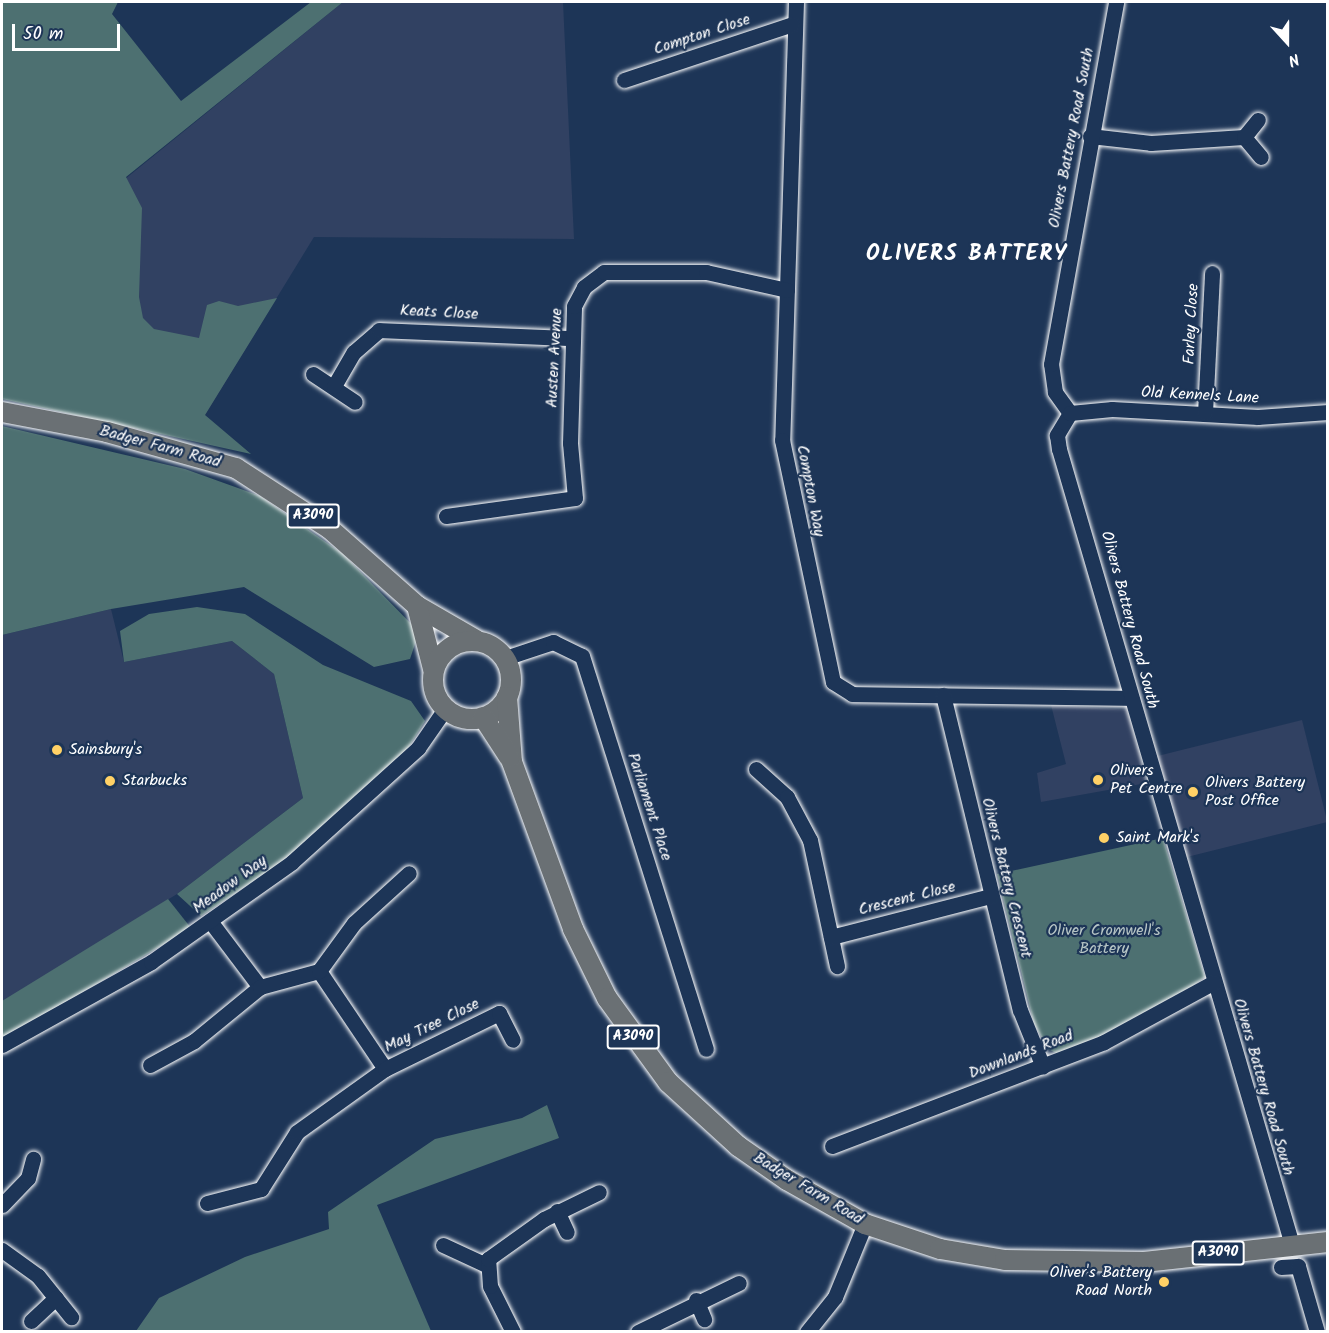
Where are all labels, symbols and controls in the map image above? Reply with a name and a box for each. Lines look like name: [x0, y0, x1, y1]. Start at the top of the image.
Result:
street label: Compton Close: [651, 10, 753, 60]
scale bar: [15, 12, 123, 50]
north arrow: [1257, 12, 1317, 72]
text: 50 m: [23, 20, 63, 49]
street label: Olivers Battery Road South: [1045, 46, 1099, 230]
text: N: [1284, 46, 1303, 73]
district label: OLIVERS BATTERY: [866, 242, 1068, 268]
street label: Farley Close: [1180, 283, 1204, 365]
street label: Keats Close: [399, 301, 479, 325]
street label: Austen Avenue: [543, 308, 567, 408]
street label: Old Kennels Lane: [1140, 383, 1260, 409]
street label: Badger Farm Road: [97, 422, 223, 472]
street label: Compton Way: [792, 443, 828, 539]
road number: A3090: [286, 504, 340, 528]
street label: Olivers Battery Road South: [1096, 529, 1162, 711]
place label: Sainsbury's: [69, 740, 142, 760]
marker: Sainsbury's: [50, 743, 64, 757]
street label: Parliament Place: [623, 751, 675, 863]
place label: Olivers Pet Centre: [1110, 761, 1182, 799]
place label: Starbucks: [122, 771, 187, 791]
marker: Olivers Pet Centre: [1091, 773, 1105, 787]
place label: Olivers Battery Post Office: [1205, 773, 1305, 811]
marker: Starbucks: [103, 774, 117, 788]
marker: Olivers Battery Post Office: [1186, 785, 1200, 799]
street label: Olivers Battery Crescent: [977, 796, 1035, 960]
place label: Saint Mark's: [1116, 828, 1199, 848]
marker: Saint Mark's: [1097, 831, 1111, 845]
street label: Meadow Way: [189, 852, 271, 918]
street label: Crescent Close: [857, 878, 957, 920]
park label: Oliver Cromwell's Battery: [1047, 921, 1161, 959]
street label: May Tree Close: [381, 995, 483, 1057]
street label: Olivers Battery Road South: [1229, 996, 1297, 1178]
road number: A3090: [606, 1025, 660, 1049]
street label: Downlands Road: [966, 1026, 1076, 1084]
street label: Badger Farm Road: [750, 1149, 866, 1229]
road number: A3090: [1191, 1241, 1245, 1265]
place label: Oliver's Battery Road North: [1050, 1263, 1152, 1301]
marker: Oliver's Battery Road North: [1157, 1275, 1171, 1289]

